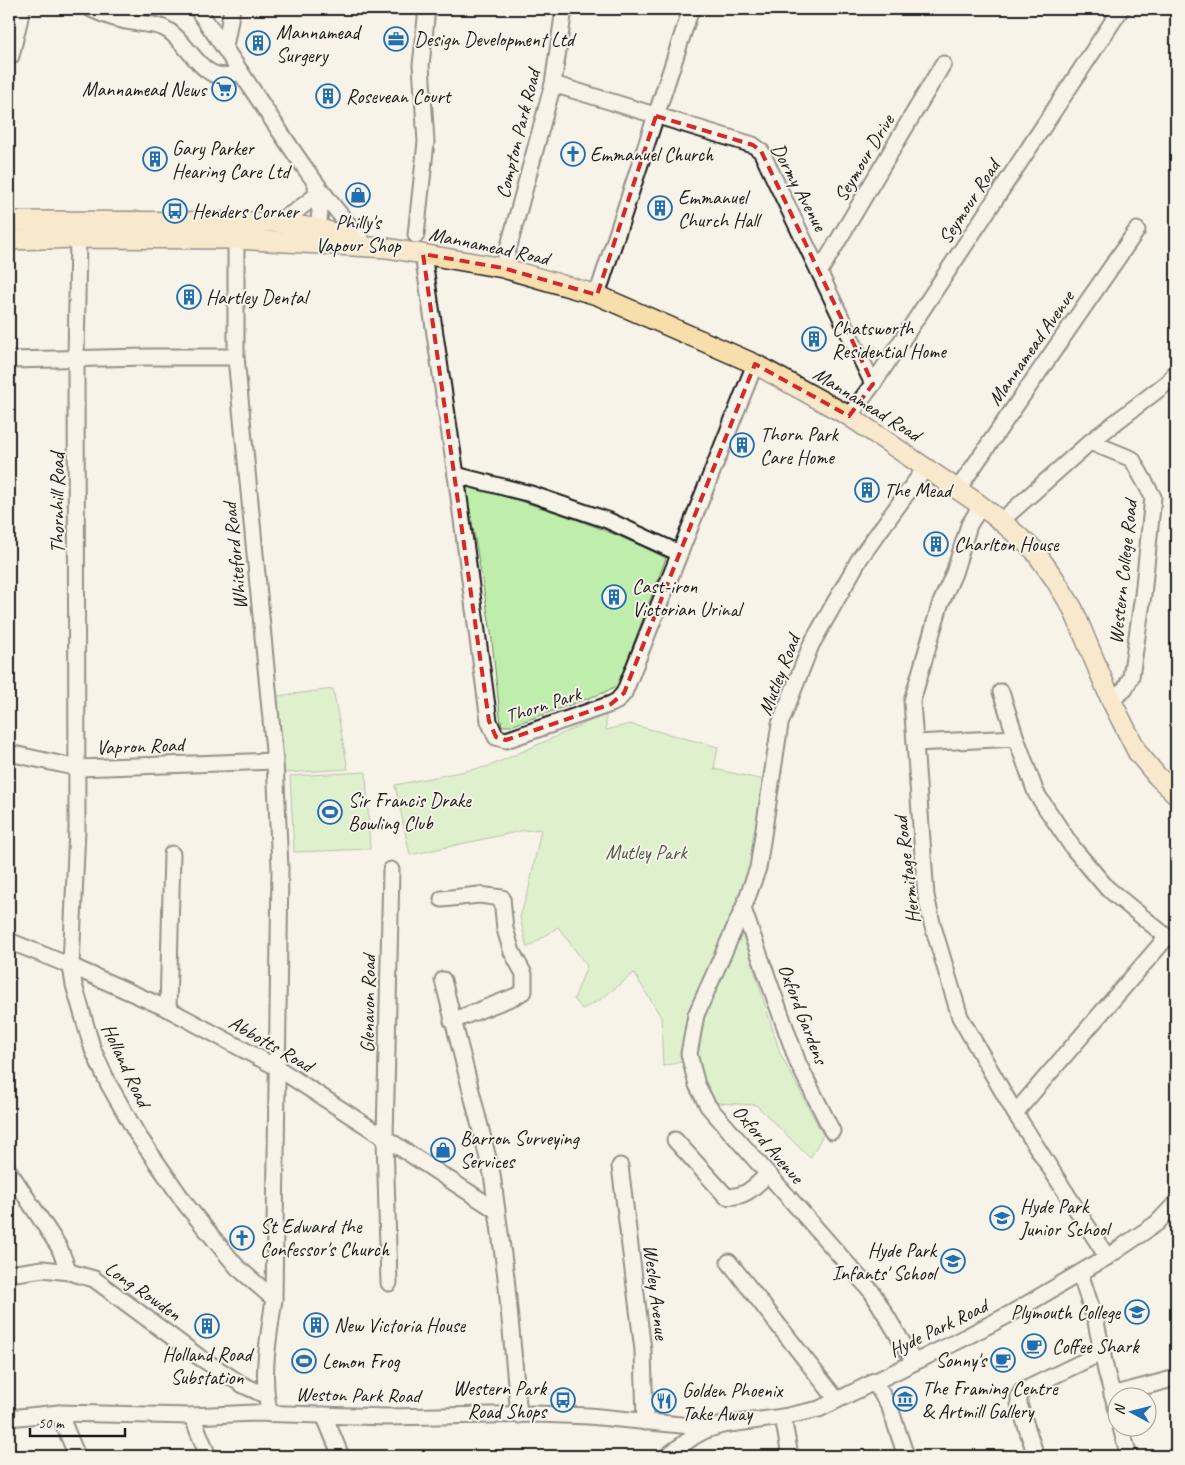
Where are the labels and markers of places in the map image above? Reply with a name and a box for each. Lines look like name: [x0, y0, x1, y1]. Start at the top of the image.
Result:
place label: Mannamead Surgery: [276, 20, 363, 68]
office icon: Design Development Ltd: [383, 26, 409, 52]
place label: Design Development Ltd: [414, 27, 577, 52]
building icon: Mannamead Surgery: [245, 30, 271, 56]
supermarket icon: Mannamead News: [211, 76, 237, 102]
place label: Mannamead News: [82, 77, 208, 102]
building icon: Rosevean Court: [315, 83, 341, 109]
place label: Rosevean Court: [346, 84, 453, 109]
place label: Gary Parker Hearing Care Ltd: [172, 136, 293, 184]
church icon: Emmanuel Church: [560, 141, 586, 167]
place label: Emmanuel Church: [590, 142, 714, 167]
building icon: Gary Parker Hearing Care Ltd: [142, 146, 168, 172]
shop icon: Philly's Vapour Shop: [345, 182, 371, 208]
place label: Emmanuel Church Hall: [678, 185, 763, 233]
building icon: Emmanuel Church Hall: [647, 195, 673, 221]
bus stop icon: Henders Corner: [162, 198, 188, 224]
place label: Henders Corner: [192, 199, 300, 224]
place label: Philly's Vapour Shop: [315, 210, 402, 258]
building icon: Hartley Dental: [176, 284, 202, 310]
place label: Hartley Dental: [206, 285, 311, 310]
place label: Chatsworth Residential Home: [832, 316, 947, 364]
building icon: Chatsworth Residential Home: [801, 326, 827, 352]
place label: Thorn Park Care Home: [760, 422, 839, 470]
building icon: Thorn Park Care Home: [729, 432, 755, 458]
building icon: The Mead: [854, 477, 880, 503]
place label: The Mead: [884, 478, 954, 503]
building icon: Charlton House: [923, 531, 949, 557]
place label: Charlton House: [954, 532, 1060, 557]
place label: Cast-iron Victorian Urinal: [632, 574, 745, 622]
building icon: Cast-iron Victorian Urinal: [601, 584, 627, 610]
place label: Sir Francis Drake Bowling Club: [348, 788, 472, 836]
sports icon: Sir Francis Drake Bowling Club: [317, 799, 343, 825]
place label: Barron Surveying Services: [460, 1126, 580, 1174]
shop icon: Barron Surveying Services: [430, 1137, 456, 1163]
place label: Hyde Park Junior School: [1019, 1194, 1113, 1242]
school or university icon: Hyde Park Junior School: [989, 1205, 1015, 1231]
place label: St Edward the Confessor's Church: [260, 1214, 390, 1262]
church icon: St Edward the Confessor's Church: [229, 1225, 255, 1251]
place label: Hyde Park Infants' School: [832, 1238, 940, 1286]
school or university icon: Hyde Park Infants' School: [940, 1248, 966, 1274]
school or university icon: Plymouth College: [1124, 1299, 1150, 1325]
place label: Plymouth College: [1011, 1300, 1121, 1325]
building icon: New Victoria House: [303, 1312, 329, 1338]
building icon: Holland Road Substation: [194, 1313, 220, 1339]
place label: New Victoria House: [334, 1313, 467, 1338]
cafe icon: Coffee Shark: [1021, 1333, 1047, 1359]
place label: Coffee Shark: [1052, 1334, 1140, 1359]
place label: Holland Road Substation: [163, 1342, 255, 1390]
cafe icon: Sonny's: [990, 1347, 1016, 1373]
sports icon: Lemon Frog: [291, 1348, 317, 1374]
place label: Sonny's: [935, 1348, 988, 1373]
place label: Lemon Frog: [322, 1349, 400, 1374]
place label: Western Park Road Shops: [453, 1376, 548, 1424]
place label: The Framing Centre & Artmill Gallery: [922, 1376, 1059, 1424]
place label: Golden Phoenix Take Away: [682, 1378, 784, 1426]
museum icon: The Framing Centre & Artmill Gallery: [892, 1386, 918, 1412]
bus stop icon: Western Park Road Shops: [550, 1387, 576, 1413]
restaurant icon: Golden Phoenix Take Away: [651, 1388, 677, 1414]

